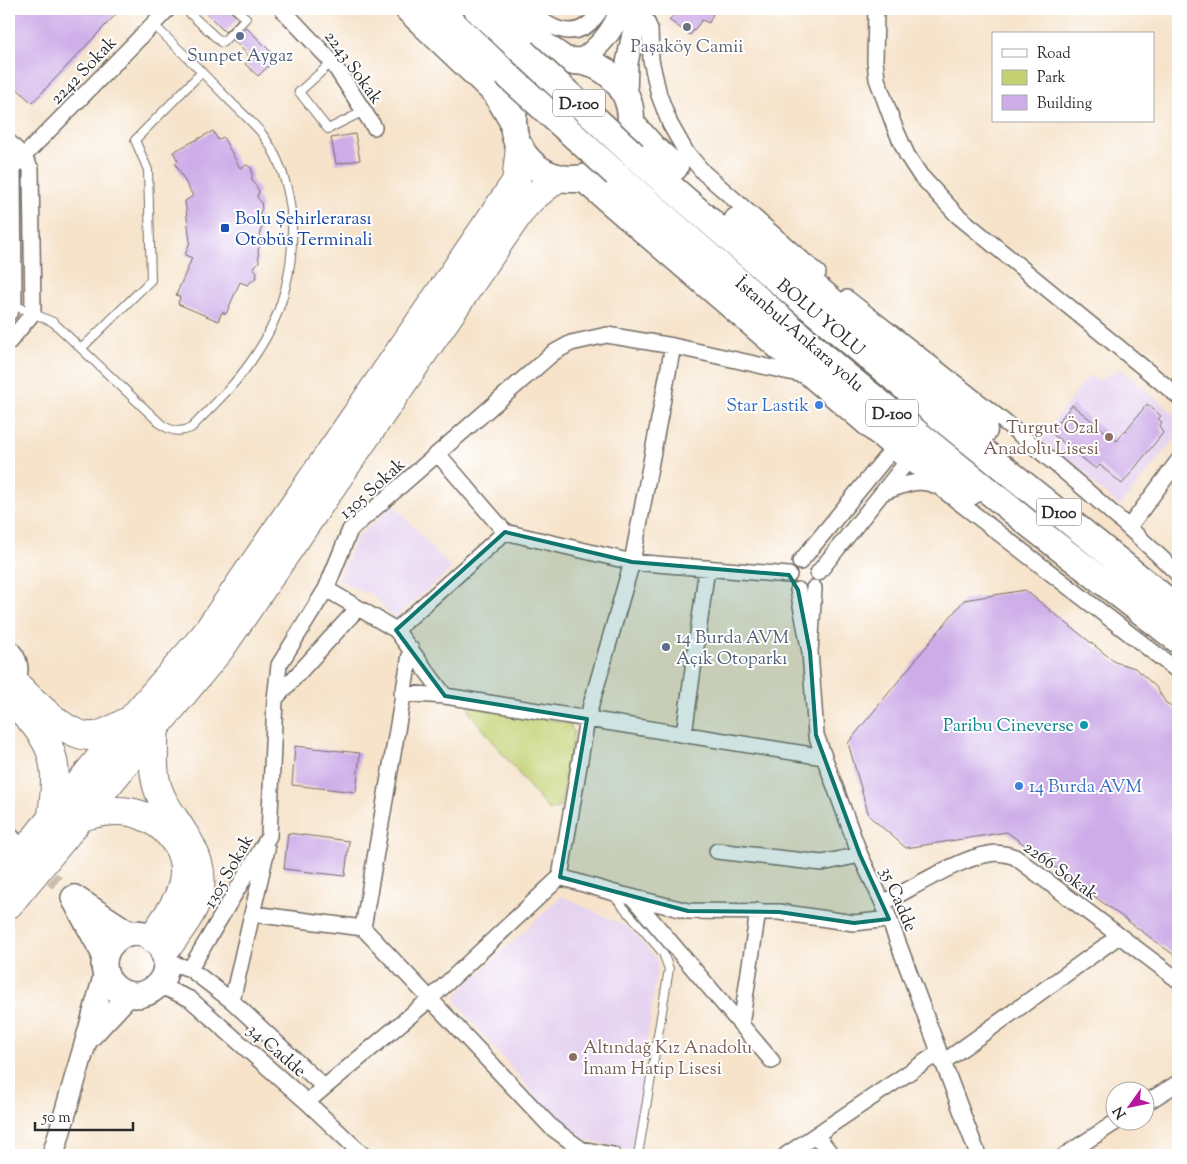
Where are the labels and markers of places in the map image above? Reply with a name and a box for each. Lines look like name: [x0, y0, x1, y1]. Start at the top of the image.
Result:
marker: Paşaköy Camii: [681, 21, 693, 33]
marker: Sunpet Aygaz: [234, 30, 246, 42]
place label: Paşaköy Camii: [631, 35, 743, 61]
place label: Sunpet Aygaz: [187, 44, 293, 70]
place label: Bolu Şehirlerarası Otobüs Terminali: [235, 207, 373, 254]
marker: Bolu Şehirlerarası Otobüs Terminali: [219, 222, 231, 234]
place label: Star Lastik: [726, 394, 809, 420]
marker: Star Lastik: [813, 399, 825, 411]
place label: Turgut Özal Anadolu Lisesi: [983, 416, 1099, 463]
marker: Turgut Özal Anadolu Lisesi: [1103, 431, 1115, 443]
place label: 14 Burda AVM Açık Otoparkı: [676, 626, 789, 673]
marker: 14 Burda AVM Açık Otoparkı: [660, 641, 672, 653]
place label: Paribu Cineverse: [943, 714, 1074, 740]
marker: Paribu Cineverse: [1078, 719, 1090, 731]
place label: 14 Burda AVM: [1029, 775, 1142, 801]
marker: 14 Burda AVM: [1013, 780, 1025, 792]
place label: Altındağ Kız Anadolu İmam Hatip Lisesi: [583, 1036, 752, 1083]
marker: Altındağ Kız Anadolu İmam Hatip Lisesi: [567, 1051, 579, 1063]

